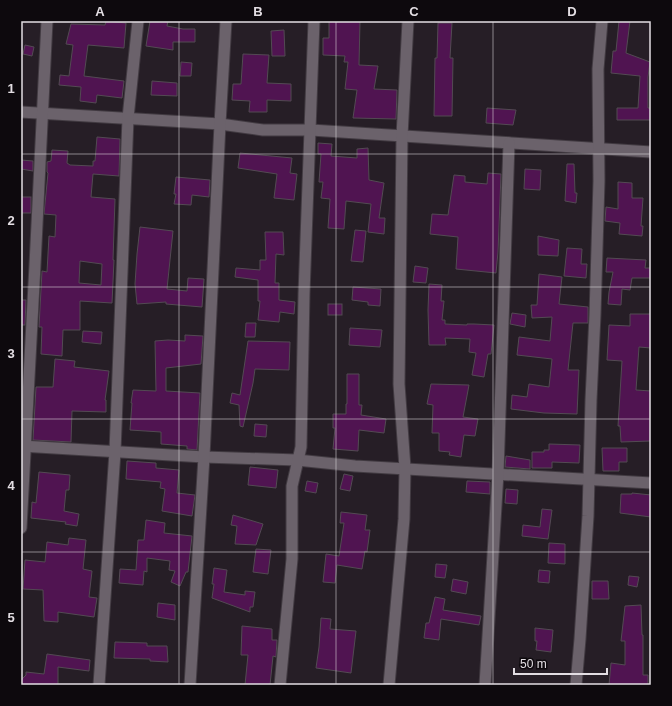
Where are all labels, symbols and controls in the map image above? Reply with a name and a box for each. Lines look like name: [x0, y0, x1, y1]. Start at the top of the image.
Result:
text: A: [95, 4, 105, 19]
text: B: [253, 4, 263, 19]
text: C: [409, 4, 419, 19]
text: D: [567, 4, 577, 19]
text: 1: [7, 81, 15, 96]
text: 2: [7, 213, 15, 228]
text: 3: [7, 346, 15, 361]
text: 4: [7, 478, 15, 493]
text: 5: [7, 610, 15, 625]
scale bar: [514, 650, 607, 676]
text: 50 m: [520, 657, 547, 671]

